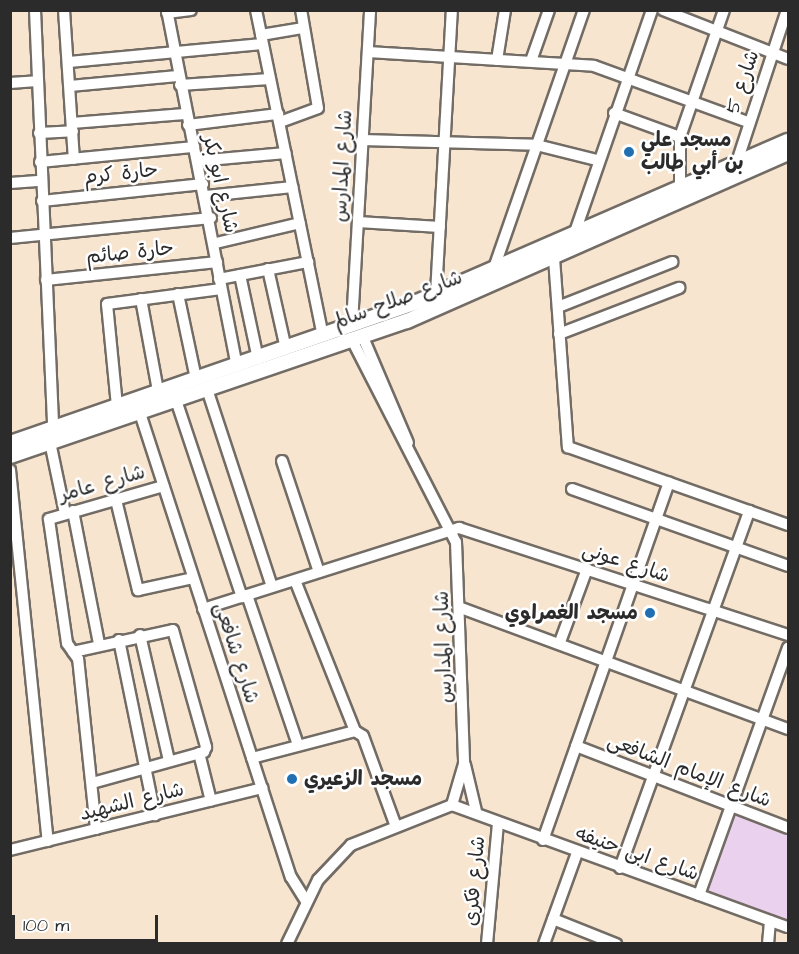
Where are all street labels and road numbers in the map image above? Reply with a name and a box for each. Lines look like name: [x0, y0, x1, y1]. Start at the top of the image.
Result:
street label: شارع 5: [721, 47, 765, 117]
street label: شارع المدارس: [328, 109, 358, 223]
street label: شارع ابو بكر: [197, 132, 243, 236]
street label: حارة كرم: [83, 158, 159, 190]
street label: حارة صائم: [85, 236, 175, 270]
street label: شارع صلاح سالم: [330, 266, 466, 334]
street label: شارع عامر: [56, 460, 148, 508]
street label: شارع عونى: [579, 538, 673, 588]
street label: شارع المدارس: [430, 590, 458, 704]
street label: شارع شافعى: [208, 599, 264, 707]
street label: شارع الإمام الشافعى: [604, 729, 774, 813]
street label: شارع الشهيد: [77, 777, 187, 827]
street label: شارع ابى حنيفه: [572, 822, 702, 886]
street label: شارع فكرى: [459, 835, 491, 927]

